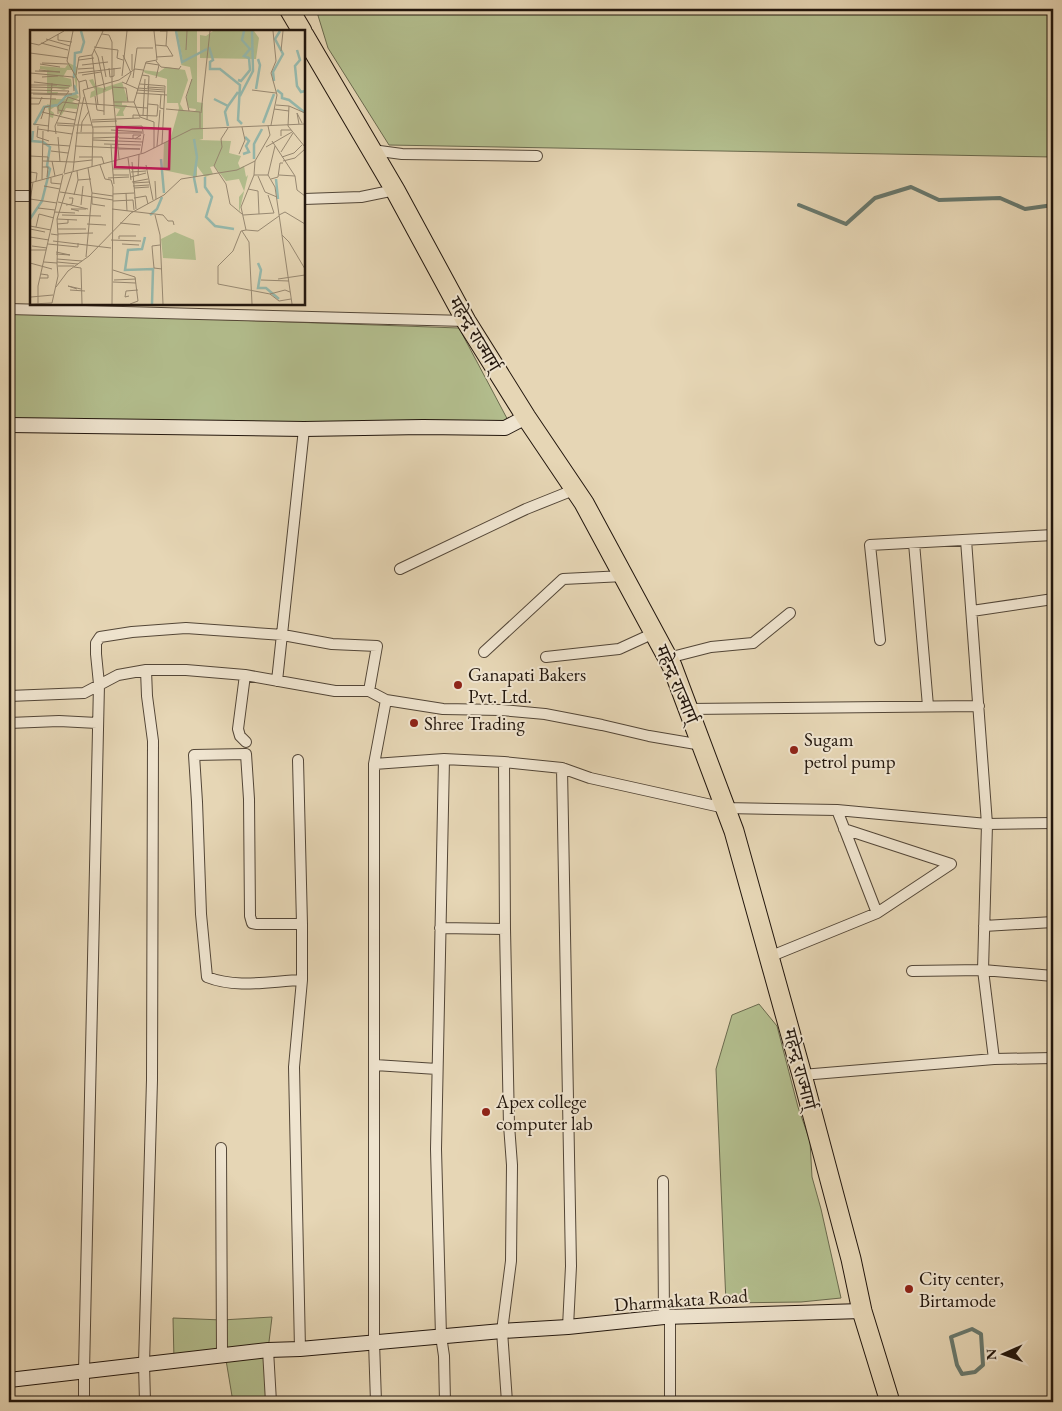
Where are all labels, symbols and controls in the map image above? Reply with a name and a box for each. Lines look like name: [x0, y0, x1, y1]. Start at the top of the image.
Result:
inset map: [30, 30, 305, 305]
street label: महेन्द्र राज्मार्ग्: [442, 291, 508, 378]
street label: महेन्द्र राज्मार्ग्: [649, 640, 706, 729]
place label: Ganapati Bakers Pvt. Ltd.: [468, 662, 586, 709]
marker: Ganapati Bakers Pvt. Ltd.: [452, 679, 464, 691]
place label: Shree Trading: [424, 711, 525, 736]
marker: Shree Trading: [408, 717, 420, 729]
place label: Sugam petrol pump: [804, 727, 896, 774]
marker: Sugam petrol pump: [788, 744, 800, 756]
street label: महेन्द्र राज्मार्ग्: [777, 1025, 823, 1115]
place label: Apex college computer lab: [495, 1089, 593, 1136]
marker: Apex college computer lab: [480, 1106, 492, 1118]
place label: City center, Birtamode: [919, 1266, 1004, 1313]
street label: Dharmakata Road: [613, 1283, 749, 1317]
marker: City center, Birtamode: [903, 1283, 915, 1295]
north arrow: [980, 1328, 1030, 1378]
text: N: [982, 1348, 1000, 1360]

